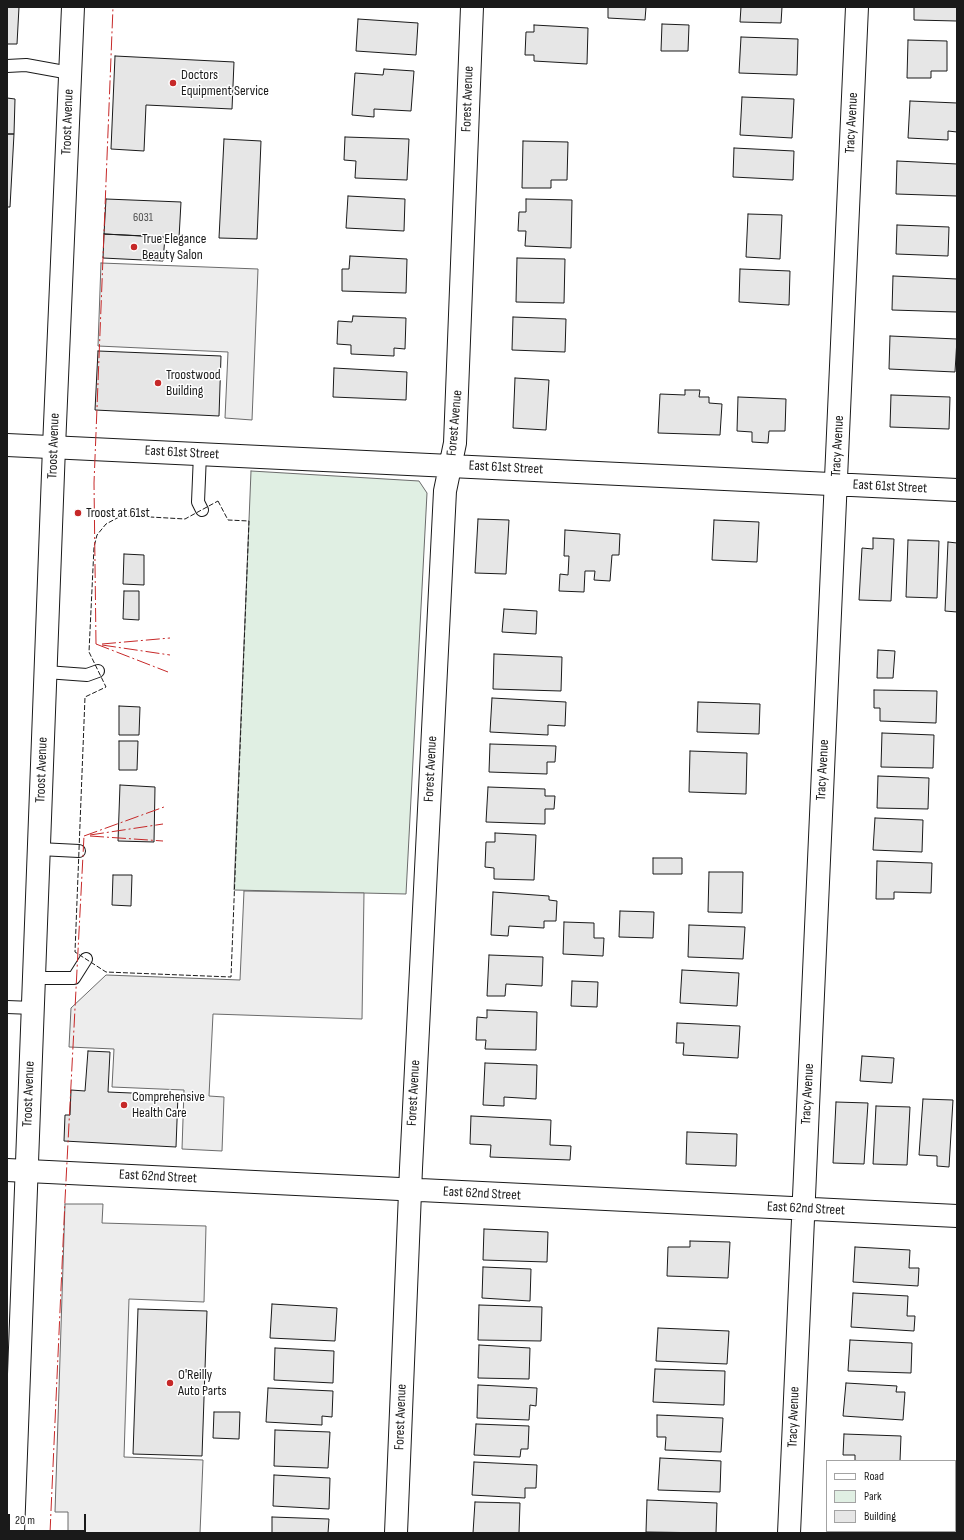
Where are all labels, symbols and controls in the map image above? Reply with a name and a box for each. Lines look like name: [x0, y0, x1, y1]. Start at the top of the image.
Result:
street label: Forest Avenue: [458, 66, 478, 132]
place label: Doctors Equipment Service: [181, 67, 269, 100]
marker: Doctors Equipment Service: [168, 78, 178, 88]
street label: Troost Avenue: [58, 89, 78, 155]
street label: Tracy Avenue: [842, 92, 862, 154]
house number: 6031: [133, 211, 153, 225]
place label: True Elegance Beauty Salon: [142, 231, 206, 264]
marker: True Elegance Beauty Salon: [129, 242, 139, 252]
place label: Troostwood Building: [166, 367, 221, 400]
marker: Troostwood Building: [153, 378, 163, 388]
street label: Forest Avenue: [444, 389, 466, 457]
street label: Troost Avenue: [44, 413, 64, 479]
street label: Tracy Avenue: [828, 415, 848, 477]
street label: East 61st Street: [144, 443, 220, 463]
street label: East 61st Street: [468, 458, 544, 478]
street label: East 61st Street: [852, 477, 928, 497]
place label: Troost at 61st: [86, 505, 150, 521]
marker: Troost at 61st: [73, 508, 83, 518]
street label: Forest Avenue: [421, 736, 441, 802]
street label: Troost Avenue: [32, 737, 52, 803]
street label: Tracy Avenue: [813, 739, 833, 801]
street label: Forest Avenue: [404, 1060, 424, 1126]
street label: Troost Avenue: [19, 1061, 39, 1127]
street label: Tracy Avenue: [798, 1063, 818, 1125]
place label: Comprehensive Health Care: [132, 1089, 205, 1122]
marker: Comprehensive Health Care: [119, 1100, 129, 1110]
street label: East 62nd Street: [119, 1167, 197, 1187]
street label: East 62nd Street: [443, 1184, 521, 1204]
street label: East 62nd Street: [767, 1199, 845, 1219]
place label: O'Reilly Auto Parts: [178, 1367, 227, 1400]
marker: O'Reilly Auto Parts: [165, 1378, 175, 1388]
street label: Forest Avenue: [391, 1384, 411, 1450]
street label: Tracy Avenue: [785, 1386, 803, 1448]
legend: [826, 1460, 956, 1532]
text: Road: [864, 1469, 884, 1484]
text: Park: [864, 1489, 882, 1504]
scale bar: [10, 1506, 88, 1532]
text: Building: [864, 1509, 896, 1524]
text: 20 m: [15, 1513, 35, 1528]

